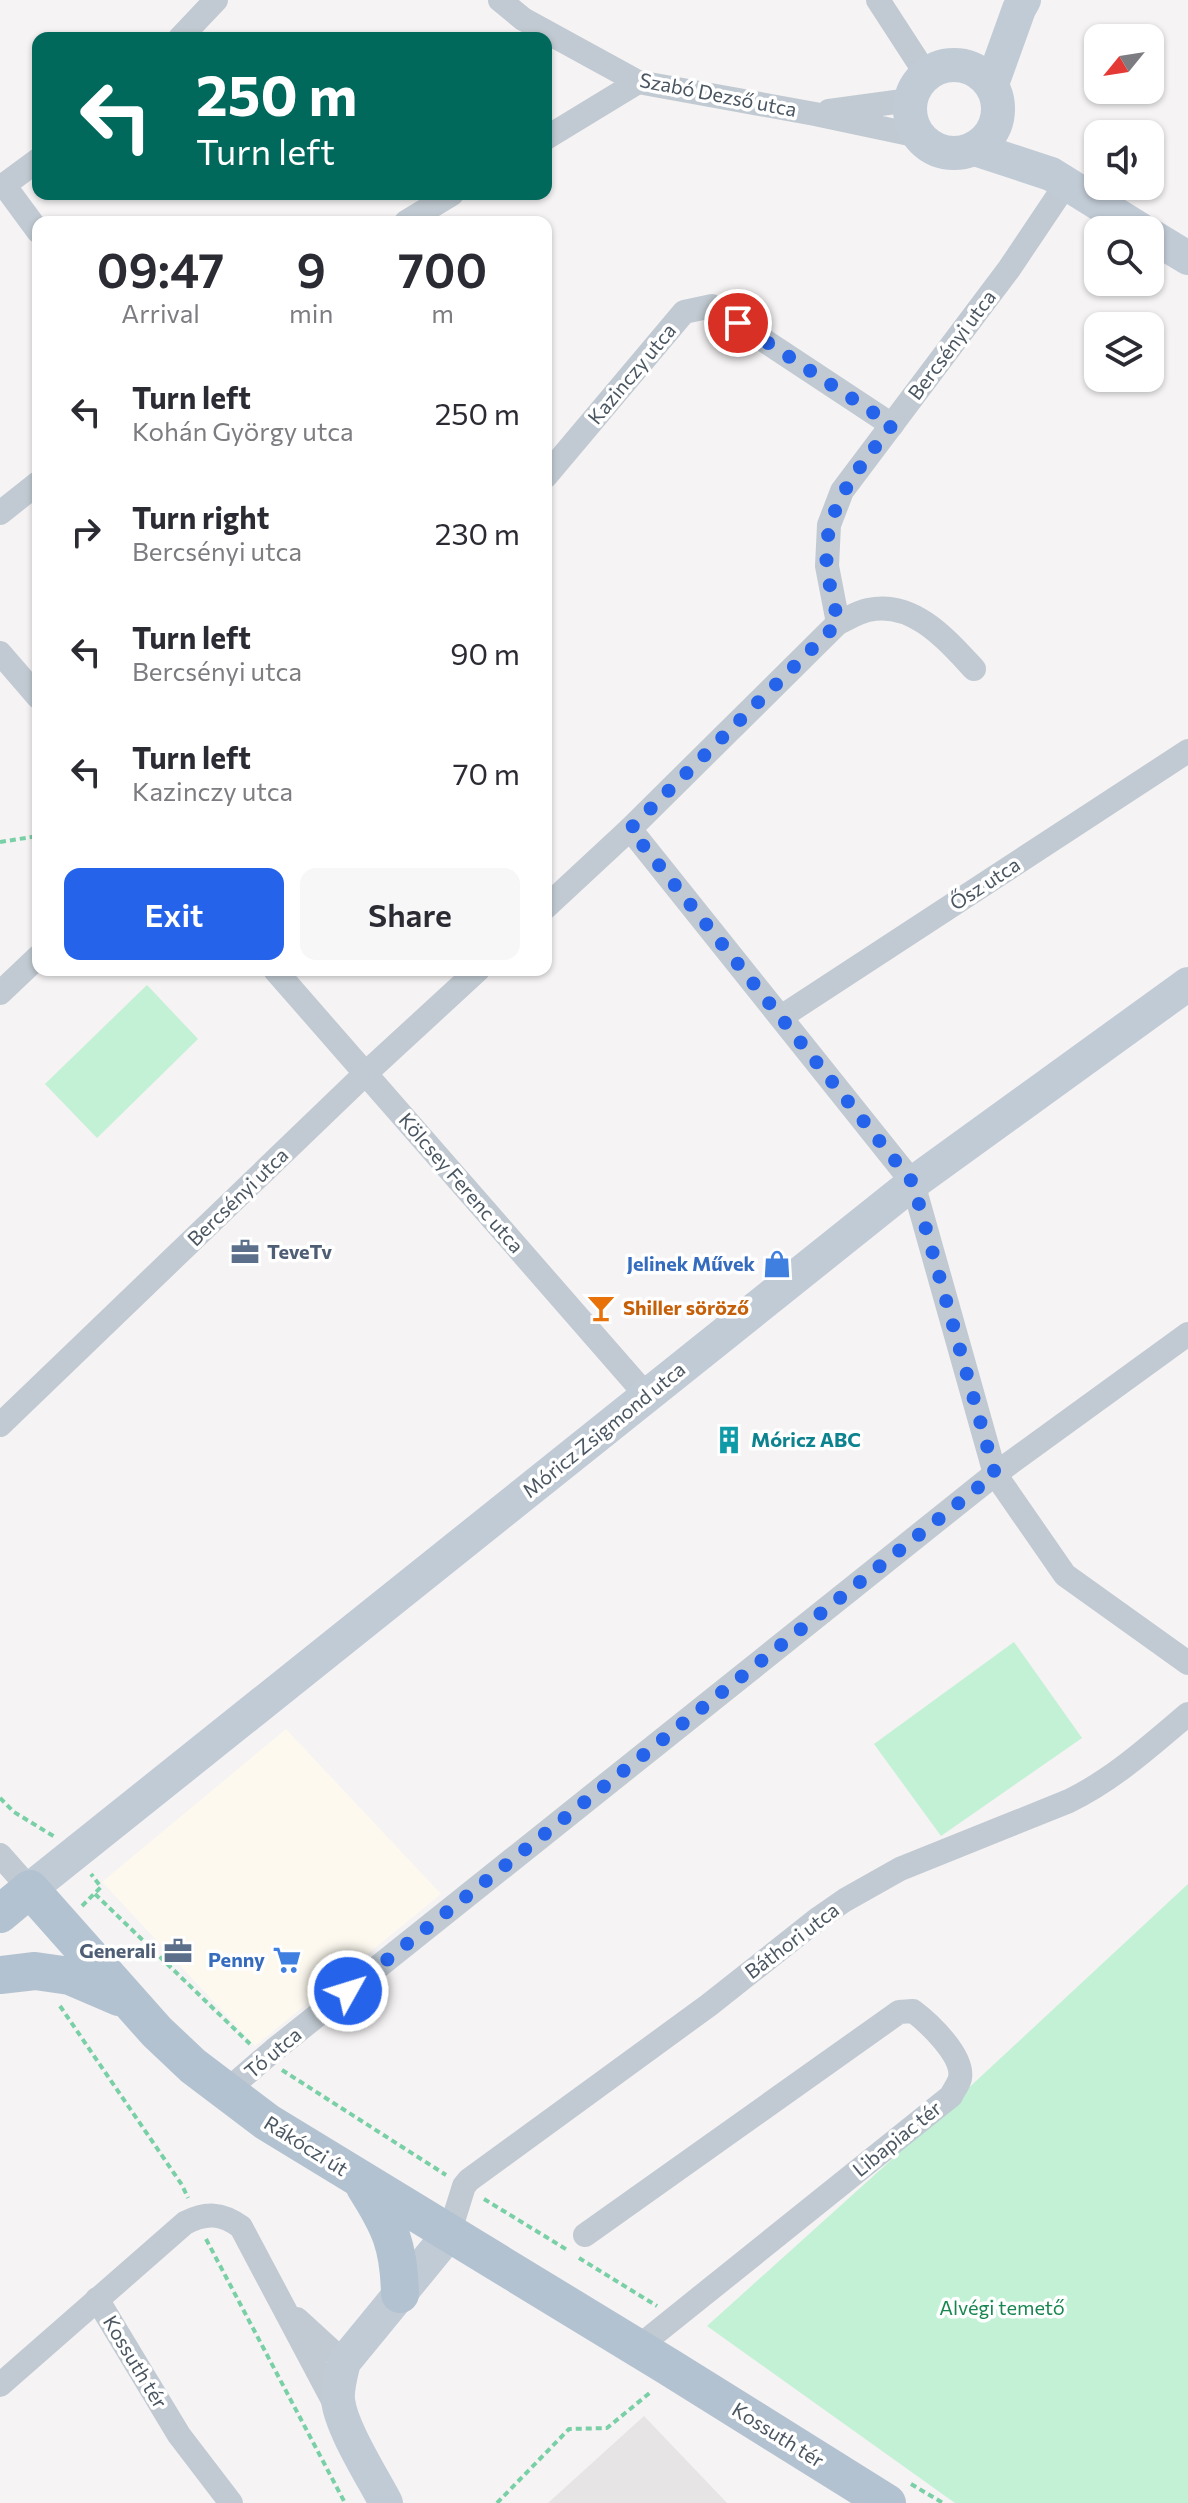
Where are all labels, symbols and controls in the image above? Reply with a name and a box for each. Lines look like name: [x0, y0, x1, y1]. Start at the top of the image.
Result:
north arrow: [1084, 24, 1164, 104]
map controls: [1084, 24, 1164, 392]
text: 250 m: [196, 59, 357, 128]
icon: left: [64, 64, 168, 168]
street label: Szabó Dezső utca: [638, 67, 799, 121]
button: sound: [1084, 120, 1164, 200]
text: Turn left: [196, 128, 335, 172]
button: search: [1084, 216, 1164, 296]
text: 09:47: [97, 239, 224, 298]
text: 9: [297, 239, 326, 298]
text: 700: [398, 239, 487, 298]
street label: Bercsényi utca: [902, 285, 1000, 404]
pin: [704, 289, 772, 357]
text: Arrival: [121, 297, 200, 328]
text: min: [289, 297, 333, 328]
text: m: [431, 297, 454, 328]
icon: arrive: [716, 301, 760, 345]
button: layers: [1084, 312, 1164, 392]
street label: Kazinczy utca: [582, 318, 680, 429]
text: Turn left: [132, 378, 251, 415]
icon: left: [64, 390, 108, 434]
text: 250 m: [435, 394, 520, 431]
text: Kohán György utca: [132, 415, 354, 446]
text: Turn right: [132, 498, 269, 535]
icon: right: [64, 510, 108, 554]
text: 230 m: [435, 514, 520, 551]
text: Bercsényi utca: [132, 535, 302, 566]
text: Turn left: [132, 618, 251, 655]
icon: left: [64, 630, 108, 674]
text: 90 m: [450, 634, 520, 671]
text: Bercsényi utca: [132, 655, 302, 686]
text: Turn left: [132, 738, 251, 775]
icon: left: [64, 750, 108, 794]
text: 70 m: [453, 754, 520, 791]
text: Kazinczy utca: [132, 775, 293, 806]
street label: Ősz utca: [945, 852, 1024, 915]
button: Exit: [64, 868, 284, 960]
button: Share: [300, 868, 520, 960]
street label: Kölcsey Ferenc utca: [394, 1107, 529, 1257]
street label: Bercsényi utca: [182, 1142, 293, 1250]
office icon: TeveTv: [230, 1237, 260, 1267]
place label: TeveTv: [267, 1239, 332, 1263]
shop icon: Jelinek Művek: [762, 1249, 792, 1279]
place label: Jelinek Művek: [627, 1251, 756, 1275]
bar icon: Shiller söröző: [586, 1293, 616, 1323]
place label: Shiller söröző: [623, 1295, 749, 1319]
street label: Móricz Zsigmond utca: [517, 1356, 689, 1502]
building icon: Móricz ABC: [714, 1425, 744, 1455]
place label: Móricz ABC: [751, 1427, 861, 1451]
street label: Báthori utca: [740, 1897, 843, 1983]
office icon: Generali: [163, 1936, 193, 1966]
place label: Generali: [79, 1938, 156, 1962]
supermarket icon: Penny: [272, 1945, 302, 1975]
place label: Penny: [208, 1947, 265, 1971]
position arrow: [306, 1949, 390, 2033]
street label: Tó utca: [239, 2022, 306, 2083]
street label: Libapiac tér: [847, 2095, 945, 2181]
street label: Rákóczi út: [260, 2110, 353, 2180]
park label: Alvégi temető: [939, 2295, 1065, 2319]
street label: Kossuth tér: [99, 2311, 173, 2412]
street label: Kossuth tér: [728, 2396, 829, 2472]

